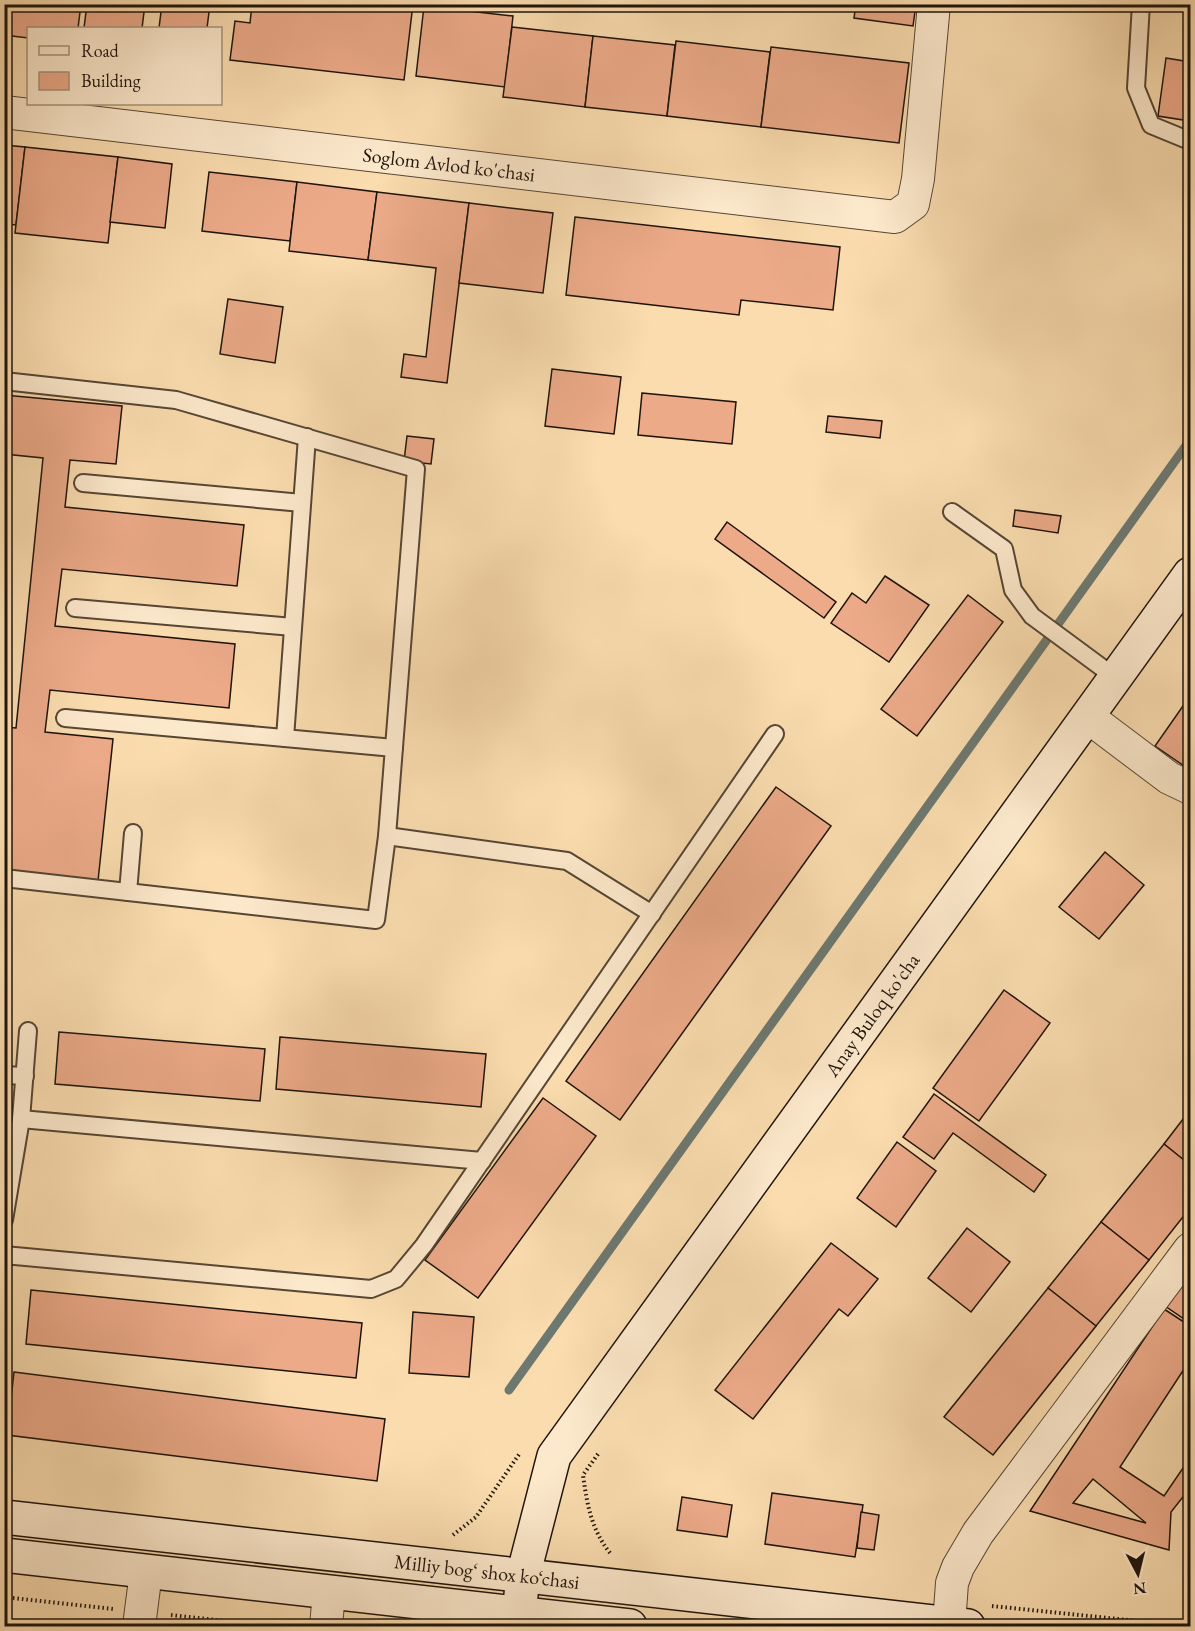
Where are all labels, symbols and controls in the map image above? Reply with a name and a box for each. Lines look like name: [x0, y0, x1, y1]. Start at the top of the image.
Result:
legend: [27, 27, 222, 105]
text: Road: [81, 39, 120, 62]
text: Building: [81, 69, 141, 92]
street label: Soglom Avlod ko'chasi: [361, 141, 537, 187]
street label: Anay Buloq ko'cha: [818, 948, 925, 1083]
north arrow: [1108, 1544, 1168, 1604]
street label: Milliy bog‘ shox ko‘chasi: [393, 1548, 581, 1595]
text: N: [1132, 1577, 1147, 1600]

